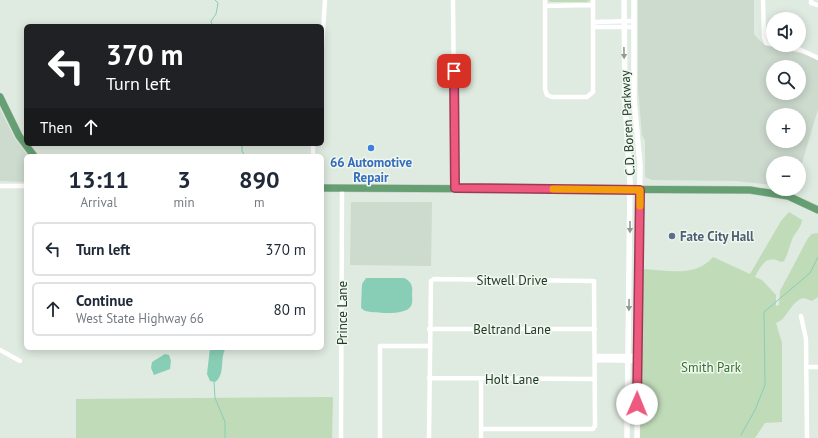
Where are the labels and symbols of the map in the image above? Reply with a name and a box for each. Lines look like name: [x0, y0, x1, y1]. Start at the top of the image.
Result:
one-way arrow: [621, 47, 627, 60]
pin: [437, 54, 471, 88]
street label: C.D. Boren Parkway: [616, 70, 639, 176]
marker: 66 Automotive Repair: [366, 143, 376, 153]
place label: 66 Automotive Repair: [330, 154, 412, 186]
one-way arrow: [627, 221, 633, 234]
place label: Fate City Hall: [680, 228, 754, 245]
marker: Fate City Hall: [667, 231, 677, 241]
street label: Sitwell Drive: [476, 272, 548, 289]
street label: Prince Lane: [334, 281, 351, 345]
one-way arrow: [626, 299, 632, 312]
street label: Beltrand Lane: [473, 321, 551, 338]
park label: Smith Park: [681, 359, 742, 376]
street label: Holt Lane: [485, 371, 539, 388]
position arrow: [616, 383, 658, 425]

